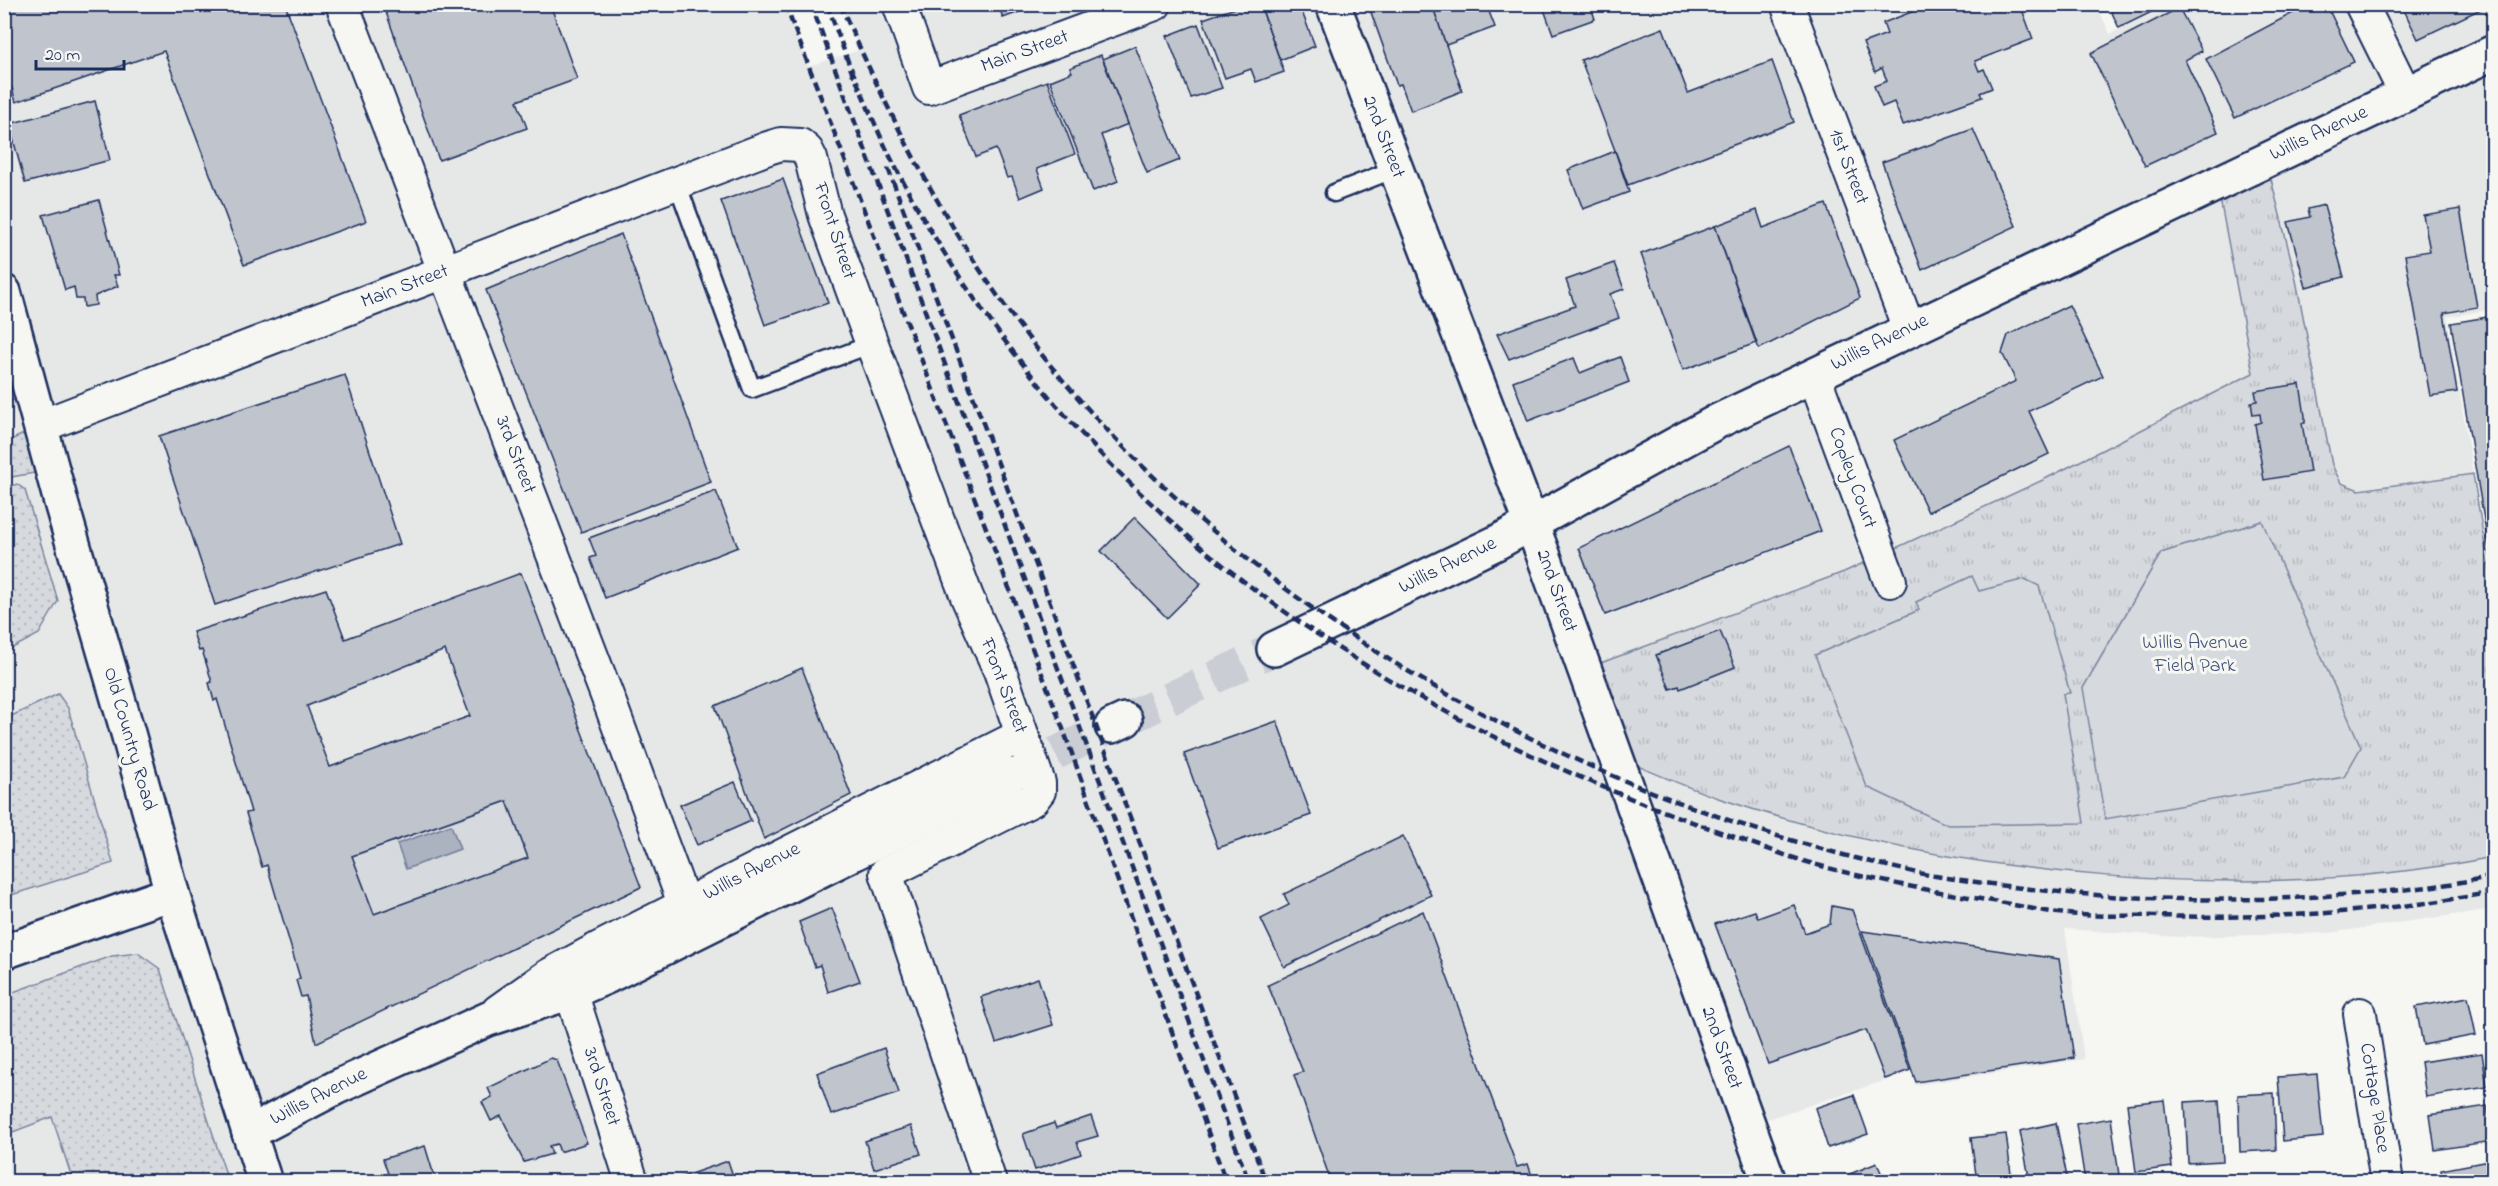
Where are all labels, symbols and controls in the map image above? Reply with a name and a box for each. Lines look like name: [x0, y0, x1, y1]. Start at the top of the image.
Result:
street label: Main Street: [977, 23, 1073, 81]
scale bar: [36, 33, 124, 71]
text: 20 m: [45, 43, 80, 69]
street label: 2nd Street: [1354, 91, 1412, 183]
street label: Willis Avenue: [2265, 99, 2373, 169]
street label: 1st Street: [1820, 125, 1876, 209]
street label: Front Street: [804, 178, 863, 283]
street label: Main Street: [357, 257, 453, 317]
street label: Willis Avenue: [1826, 307, 1934, 379]
street label: 3rd Street: [487, 412, 543, 498]
street label: Copley Court: [1820, 423, 1884, 533]
street label: Willis Avenue: [1394, 530, 1502, 602]
street label: 2nd Street: [1528, 545, 1585, 637]
park label: Willis Avenue Field Park: [2142, 629, 2248, 681]
street label: Front Street: [971, 633, 1035, 738]
street label: Old Country Road: [95, 664, 163, 814]
street label: Willis Avenue: [698, 835, 806, 909]
street label: 2nd Street: [1693, 1002, 1750, 1094]
street label: Cottage Place: [2350, 1041, 2397, 1155]
street label: 3rd Street: [575, 1044, 627, 1130]
street label: Willis Avenue: [265, 1060, 373, 1134]

